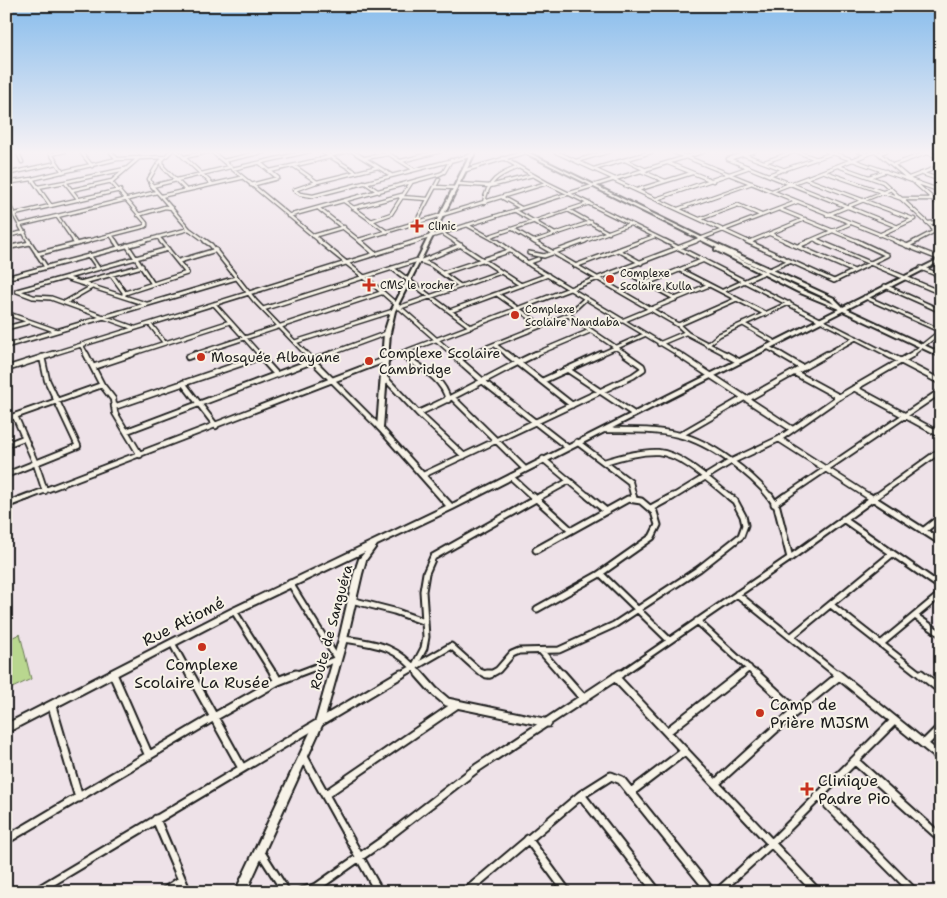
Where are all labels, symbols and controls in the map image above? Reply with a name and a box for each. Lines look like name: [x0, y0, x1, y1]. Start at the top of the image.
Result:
marker: Clinic: [410, 219, 424, 233]
place label: Clinic: [428, 219, 456, 234]
place label: Complexe Scolaire Kulla: [620, 266, 692, 294]
marker: Complexe Scolaire Kulla: [604, 273, 616, 285]
marker: CMS le rocher: [362, 278, 376, 292]
place label: CMS le rocher: [380, 278, 455, 293]
place label: Complexe Scolaire Nandaba: [525, 302, 619, 330]
marker: Complexe Scolaire Nandaba: [509, 309, 521, 321]
place label: Complexe Scolaire Cambridge: [379, 344, 501, 378]
place label: Mosquée Albayane: [211, 348, 340, 366]
marker: Mosquée Albayane: [195, 351, 207, 363]
marker: Complexe Scolaire Cambridge: [363, 355, 375, 367]
street label: Route de Sanguéra: [306, 562, 356, 692]
street label: Rue Atiomé: [139, 592, 228, 651]
marker: Complexe Scolaire La Rusée: [196, 641, 208, 653]
place label: Complexe Scolaire La Rusée: [134, 654, 270, 693]
place label: Camp de Prière MJSM: [770, 694, 869, 733]
marker: Camp de Prière MJSM: [754, 707, 766, 719]
place label: Clinique Padre Pio: [818, 770, 891, 809]
marker: Clinique Padre Pio: [800, 782, 814, 796]

